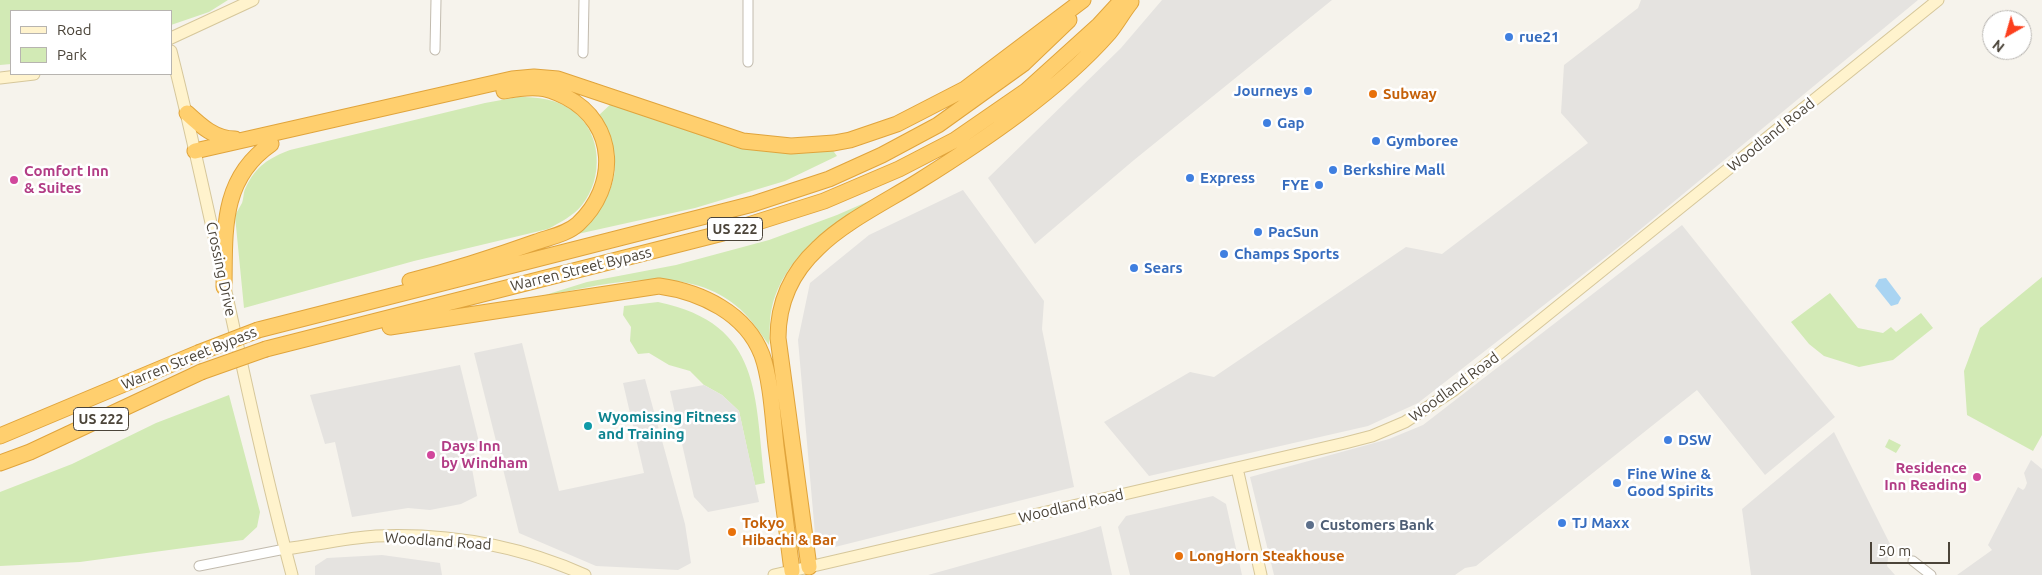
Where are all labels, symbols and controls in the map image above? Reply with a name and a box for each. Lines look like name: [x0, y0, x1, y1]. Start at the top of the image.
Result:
legend: [10, 10, 172, 75]
north arrow: [1982, 10, 2032, 60]
text: Road: [57, 21, 92, 38]
place label: rue21: [1519, 28, 1559, 46]
marker: rue21: [1503, 31, 1515, 43]
text: N: [1989, 37, 2007, 56]
text: Park: [57, 46, 87, 63]
place label: Journeys: [1234, 82, 1298, 100]
marker: Journeys: [1302, 85, 1314, 97]
place label: Subway: [1383, 85, 1437, 103]
marker: Subway: [1367, 88, 1379, 100]
street label: Woodland Road: [1724, 94, 1818, 176]
place label: Gap: [1277, 114, 1305, 132]
marker: Gap: [1261, 117, 1273, 129]
place label: Gymboree: [1386, 132, 1458, 150]
marker: Gymboree: [1370, 135, 1382, 147]
place label: Berkshire Mall: [1343, 161, 1445, 179]
place label: Comfort Inn & Suites: [24, 162, 109, 197]
marker: Berkshire Mall: [1327, 164, 1339, 176]
place label: Express: [1200, 169, 1255, 187]
marker: Express: [1184, 172, 1196, 184]
marker: Comfort Inn & Suites: [8, 174, 20, 186]
place label: FYE: [1282, 176, 1309, 194]
marker: FYE: [1313, 179, 1325, 191]
road number: US 222: [708, 218, 762, 240]
street label: Crossing Drive: [202, 220, 240, 318]
place label: PacSun: [1268, 223, 1319, 241]
marker: PacSun: [1252, 226, 1264, 238]
street label: Warren Street Bypass: [509, 243, 653, 295]
place label: Champs Sports: [1234, 245, 1339, 263]
marker: Champs Sports: [1218, 248, 1230, 260]
place label: Sears: [1144, 259, 1183, 277]
marker: Sears: [1128, 262, 1140, 274]
street label: Warren Street Bypass: [119, 323, 259, 393]
street label: Woodland Road: [1405, 348, 1503, 426]
road number: US 222: [74, 408, 128, 430]
place label: Wyomissing Fitness and Training: [598, 408, 736, 443]
marker: Wyomissing Fitness and Training: [582, 420, 594, 432]
place label: DSW: [1678, 431, 1711, 449]
marker: DSW: [1662, 434, 1674, 446]
place label: Days Inn by Windham: [441, 437, 528, 472]
marker: Days Inn by Windham: [425, 449, 437, 461]
place label: Residence Inn Reading: [1884, 459, 1967, 494]
place label: Fine Wine & Good Spirits: [1627, 465, 1714, 500]
marker: Residence Inn Reading: [1971, 471, 1983, 483]
marker: Fine Wine & Good Spirits: [1611, 477, 1623, 489]
street label: Woodland Road: [1017, 485, 1125, 527]
place label: Tokyo Hibachi & Bar: [742, 514, 836, 549]
place label: TJ Maxx: [1572, 514, 1629, 532]
place label: Customers Bank: [1320, 516, 1434, 534]
marker: TJ Maxx: [1556, 517, 1568, 529]
marker: Customers Bank: [1304, 519, 1316, 531]
marker: Tokyo Hibachi & Bar: [726, 526, 738, 538]
street label: Woodland Road: [384, 528, 492, 554]
scale bar: [1872, 532, 1952, 564]
text: 50 m: [1878, 542, 1911, 559]
place label: LongHorn Steakhouse: [1189, 547, 1345, 565]
marker: LongHorn Steakhouse: [1173, 550, 1185, 562]

